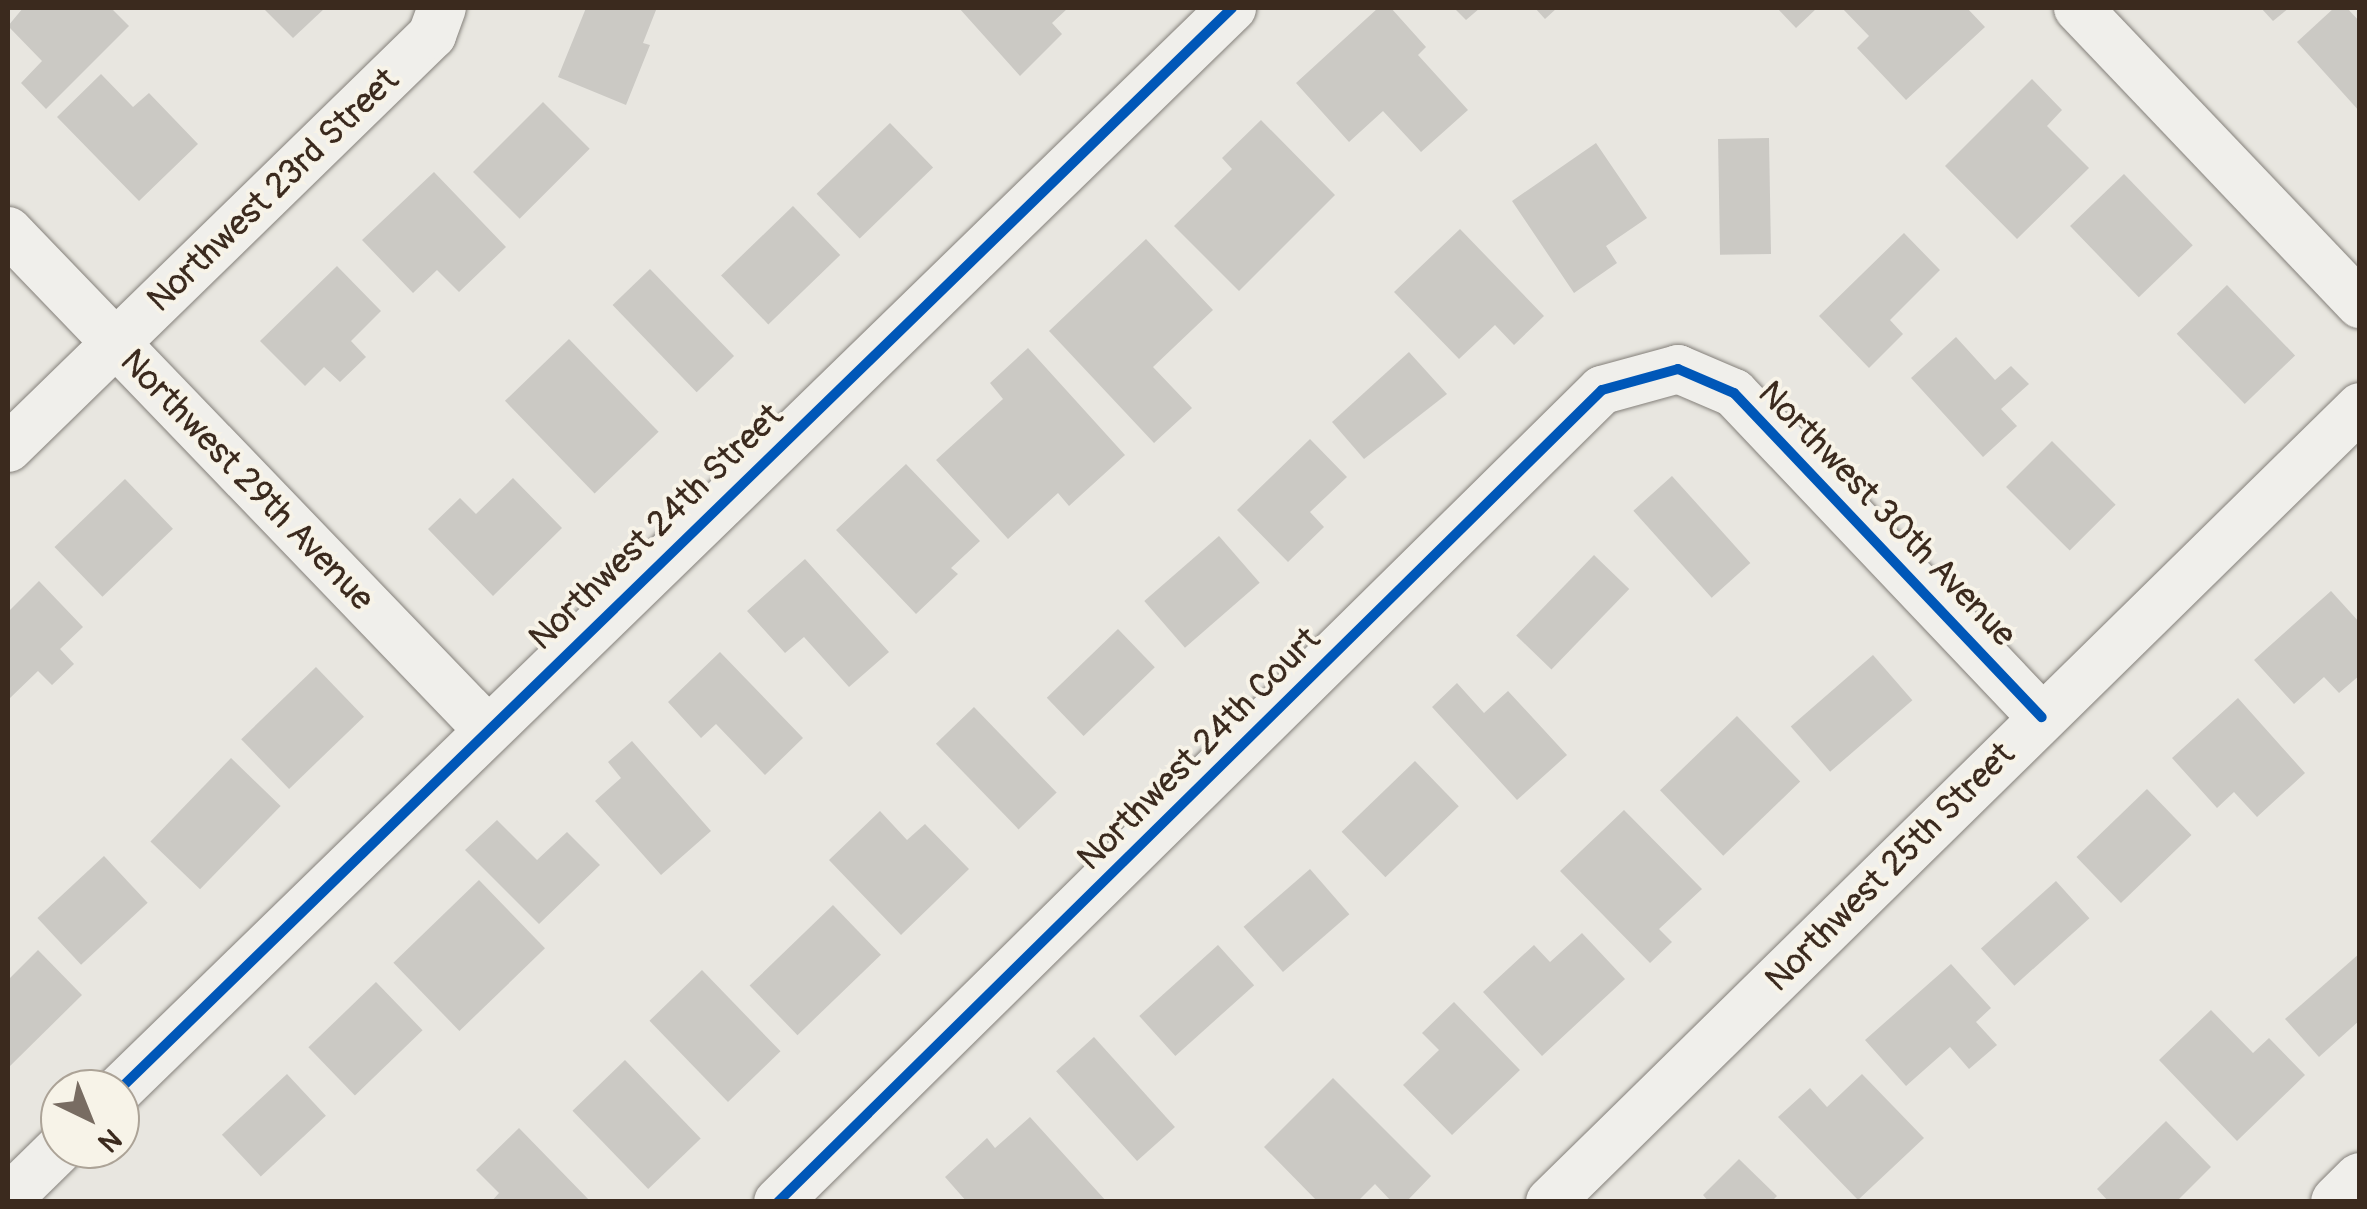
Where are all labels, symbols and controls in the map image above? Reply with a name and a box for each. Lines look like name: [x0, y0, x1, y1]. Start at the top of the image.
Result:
street label: Northwest 23rd Street: [139, 59, 407, 321]
street label: Northwest 29th Avenue: [111, 341, 383, 619]
street label: Northwest 30th Avenue: [1749, 373, 2025, 655]
street label: Northwest 24th Street: [520, 395, 792, 659]
street label: Northwest 24th Court: [1069, 619, 1329, 879]
street label: Northwest 25th Street: [1757, 734, 2023, 1000]
north arrow: [40, 1069, 140, 1169]
text: N: [91, 1121, 128, 1159]

